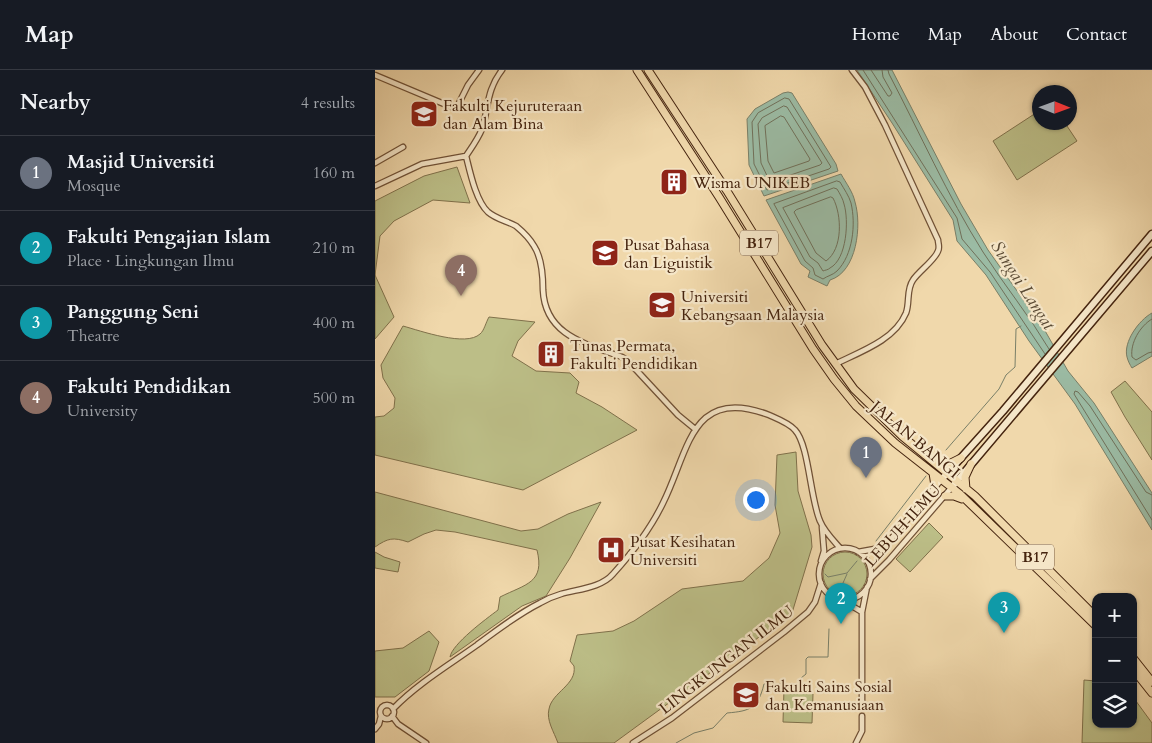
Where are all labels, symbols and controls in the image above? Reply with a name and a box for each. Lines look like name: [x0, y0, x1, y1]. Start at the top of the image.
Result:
text: Map: [25, 18, 74, 51]
text: Home: [852, 22, 900, 47]
text: Map: [928, 22, 962, 47]
text: About: [990, 22, 1038, 47]
text: Contact: [1066, 22, 1127, 47]
north arrow: [1032, 85, 1077, 130]
text: Nearby: [20, 88, 91, 117]
text: 4 results: [301, 92, 355, 114]
place label: Fakulti Kejuruteraan dan Alam Bina: [443, 95, 582, 135]
school or university icon: Fakulti Kejuruteraan dan Alam Bina: [409, 99, 439, 129]
text: Masjid Universiti: [67, 149, 215, 175]
text: 1: [32, 162, 40, 184]
text: 160 m: [313, 162, 355, 184]
building icon: Wisma UNIKEB: [659, 167, 689, 197]
place label: Wisma UNIKEB: [692, 172, 810, 194]
text: Mosque: [67, 175, 121, 197]
text: Fakulti Pengajian Islam: [67, 224, 270, 250]
road number: B17: [740, 230, 778, 256]
place label: Pusat Bahasa dan Liguistik: [624, 234, 713, 274]
water label: Sungai Langat: [984, 236, 1061, 336]
text: 2: [32, 237, 40, 259]
text: 210 m: [313, 237, 355, 259]
school or university icon: Pusat Bahasa dan Liguistik: [590, 238, 620, 268]
text: Place · Lingkungan Ilmu: [67, 250, 234, 272]
pin: 4: [445, 255, 477, 296]
place label: Universiti Kebangsaan Malaysia: [681, 286, 825, 326]
school or university icon: Universiti Kebangsaan Malaysia: [647, 290, 677, 320]
text: Panggung Seni: [67, 299, 199, 325]
text: 3: [32, 312, 40, 334]
text: 400 m: [313, 312, 355, 334]
text: Theatre: [67, 325, 120, 347]
place label: Tunas Permata, Fakulti Pendidikan: [570, 335, 698, 375]
building icon: Tunas Permata, Fakulti Pendidikan: [536, 339, 566, 369]
text: Fakulti Pendidikan: [67, 374, 231, 400]
text: 4: [32, 387, 40, 409]
text: 500 m: [313, 387, 355, 409]
street label: JALAN BANGI: [865, 395, 965, 483]
text: University: [67, 400, 138, 422]
pin: 1: [850, 437, 882, 478]
street label: LEBUH ILMU: [860, 480, 946, 572]
your location: [743, 487, 769, 513]
place label: Pusat Kesihatan Universiti: [630, 531, 736, 571]
hospital icon: Pusat Kesihatan Universiti: [596, 535, 626, 565]
road number: B17: [1016, 544, 1054, 570]
pin: 2: [825, 583, 857, 624]
pin: 3: [988, 592, 1020, 633]
map controls: [1092, 593, 1137, 728]
button: +: [1092, 593, 1137, 638]
street label: LINGKUNGAN ILMU: [655, 600, 799, 719]
button: −: [1092, 638, 1137, 683]
place label: Fakulti Sains Sosial dan Kemanusiaan: [765, 676, 892, 716]
school or university icon: Fakulti Sains Sosial dan Kemanusiaan: [731, 680, 761, 710]
button: layers: [1092, 683, 1137, 728]

